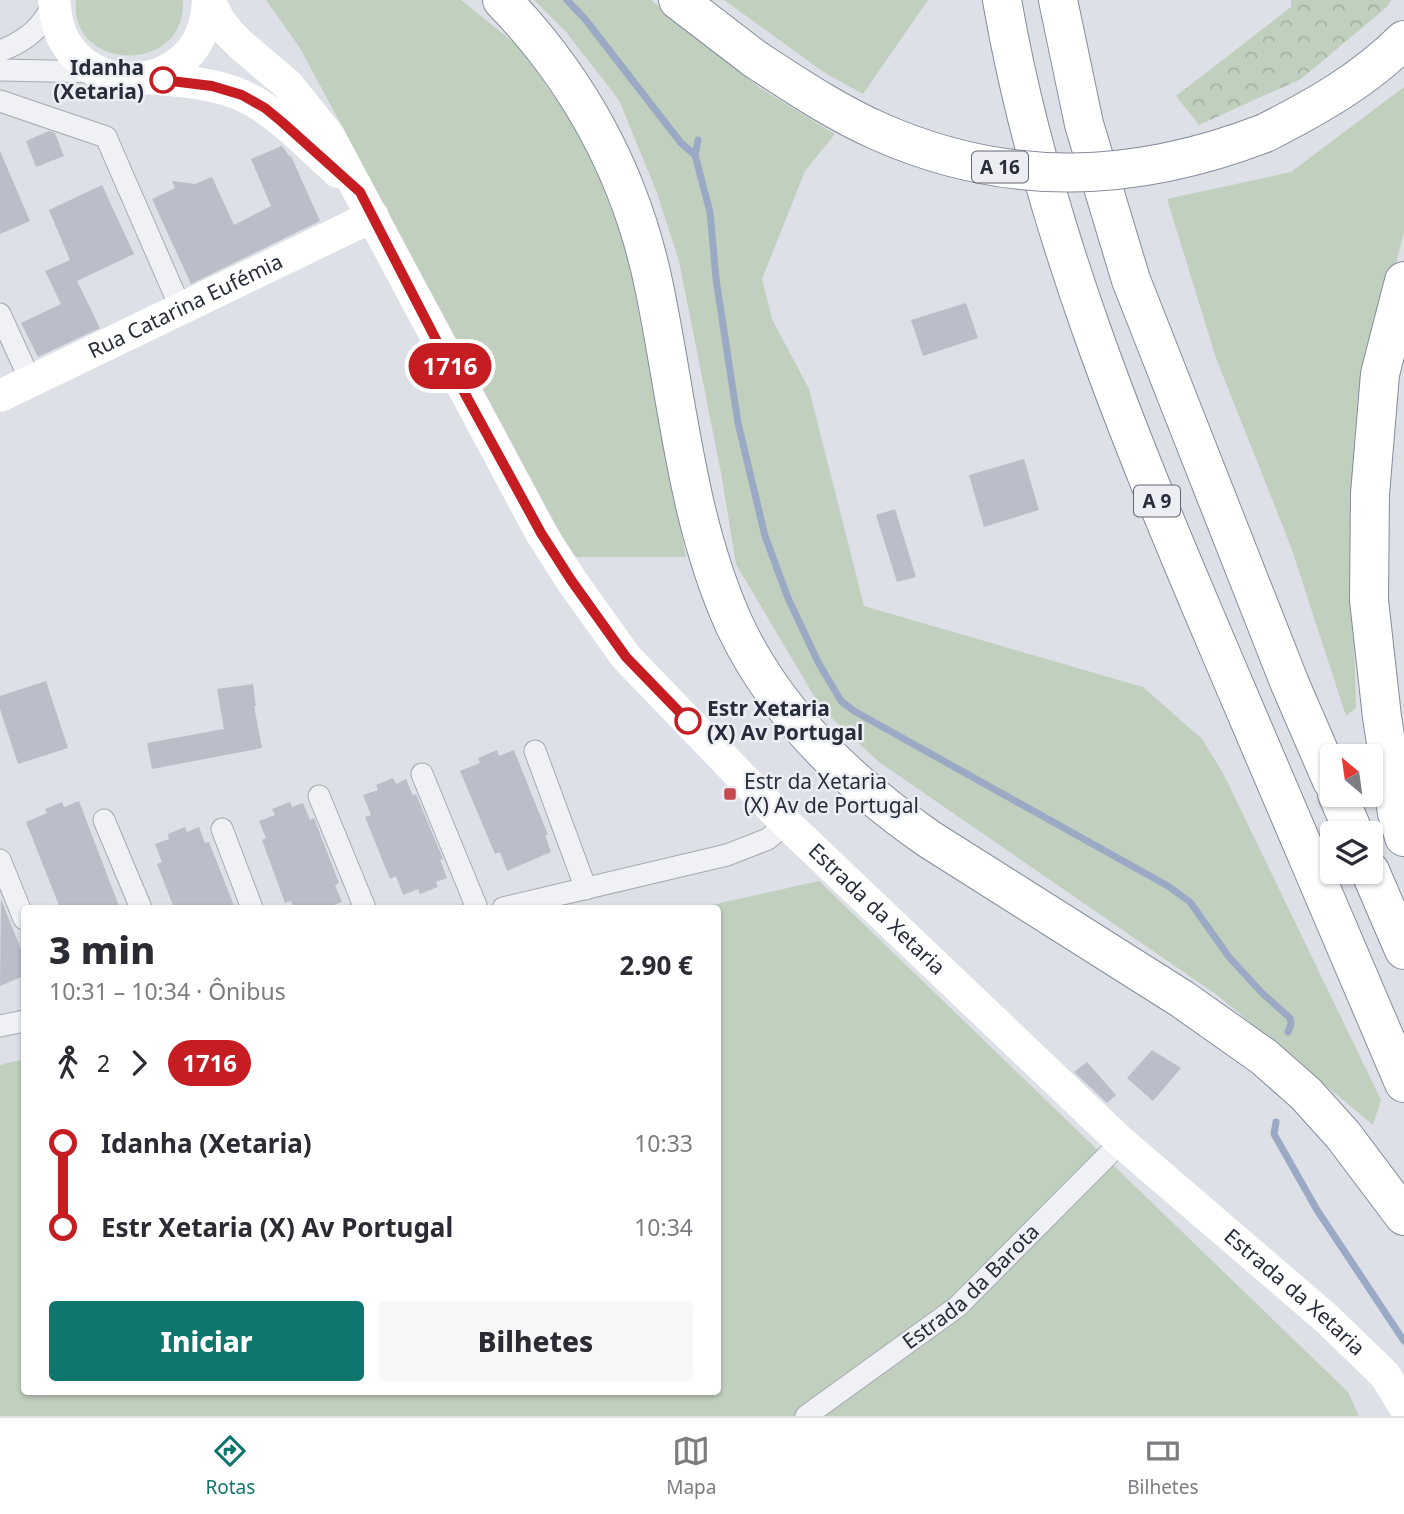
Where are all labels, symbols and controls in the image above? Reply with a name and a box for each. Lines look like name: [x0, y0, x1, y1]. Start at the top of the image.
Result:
place label: Idanha (Xetaria): [53, 53, 144, 105]
marker: Idanha (Xetaria): [150, 67, 176, 93]
road number: A 16: [972, 152, 1028, 182]
street label: Rua Catarina Eufémia: [83, 247, 287, 364]
line badge: 1716: [401, 343, 499, 389]
text: 1716: [423, 349, 477, 382]
road number: A 9: [1134, 486, 1180, 516]
place label: Estr Xetaria (X) Av Portugal: [707, 694, 863, 746]
marker: Estr Xetaria (X) Av Portugal: [675, 708, 701, 734]
north arrow: [1320, 744, 1382, 807]
map controls: [1320, 744, 1383, 884]
place label: Estr da Xetaria (X) Av de Portugal: [744, 767, 919, 819]
marker: Estr da Xetaria (X) Av de Portugal: [722, 786, 738, 802]
button: layers: [1320, 821, 1383, 884]
street label: Estrada da Xetaria: [803, 837, 952, 980]
text: 3 min: [49, 923, 155, 975]
text: 2.90 €: [619, 947, 693, 983]
text: 10:31 – 10:34 · Ônibus: [49, 975, 286, 1007]
icon: walk: [49, 1044, 87, 1082]
icon: forward: [120, 1044, 158, 1082]
text: 1716: [182, 1046, 237, 1079]
text: 2: [97, 1047, 110, 1079]
text: Idanha (Xetaria): [101, 1125, 312, 1161]
text: 10:33: [634, 1127, 693, 1159]
text: Estr Xetaria (X) Av Portugal: [101, 1209, 453, 1245]
text: 10:34: [634, 1211, 693, 1243]
street label: Estrada da Barota: [896, 1217, 1045, 1355]
street label: Estrada da Xetaria: [1219, 1222, 1372, 1361]
button: Iniciar: [49, 1301, 364, 1381]
button: Bilhetes: [378, 1301, 693, 1381]
tab: Rotas: [205, 1432, 255, 1500]
tab: Mapa: [666, 1432, 716, 1500]
tab: Bilhetes: [1127, 1432, 1199, 1500]

